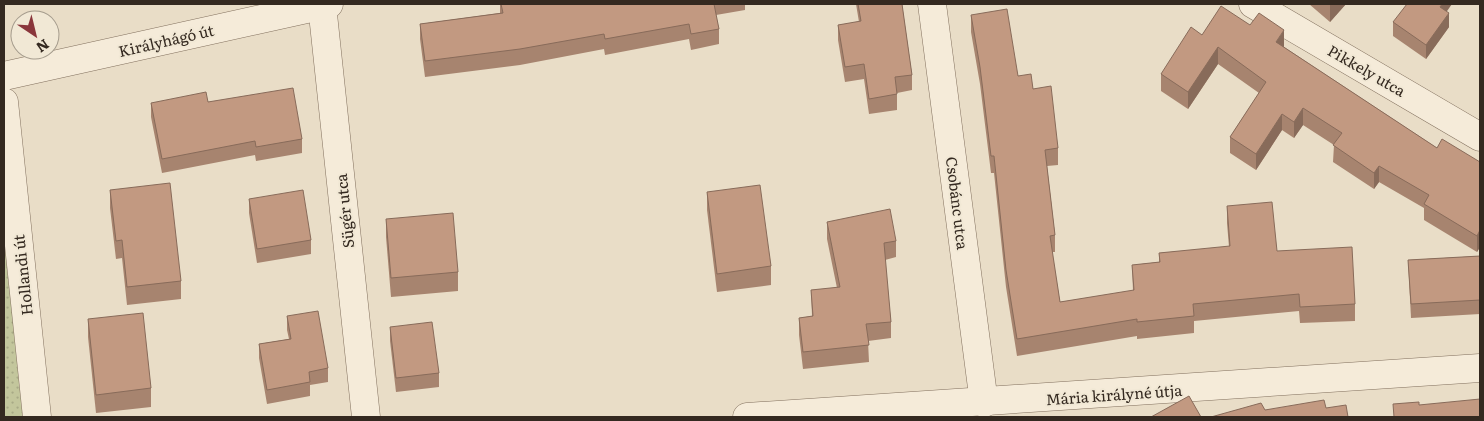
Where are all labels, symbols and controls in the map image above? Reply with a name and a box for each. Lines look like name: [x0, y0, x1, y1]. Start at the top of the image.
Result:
north arrow: [10, 10, 60, 60]
street label: Királyhágó út: [116, 18, 216, 62]
text: N: [32, 35, 54, 58]
street label: Pikkely utca: [1324, 38, 1411, 102]
street label: Csobánc utca: [941, 155, 975, 252]
street label: Sügér utca: [329, 172, 359, 249]
street label: Hollandi út: [6, 233, 38, 317]
street label: Mária királyné útja: [1045, 378, 1184, 410]

